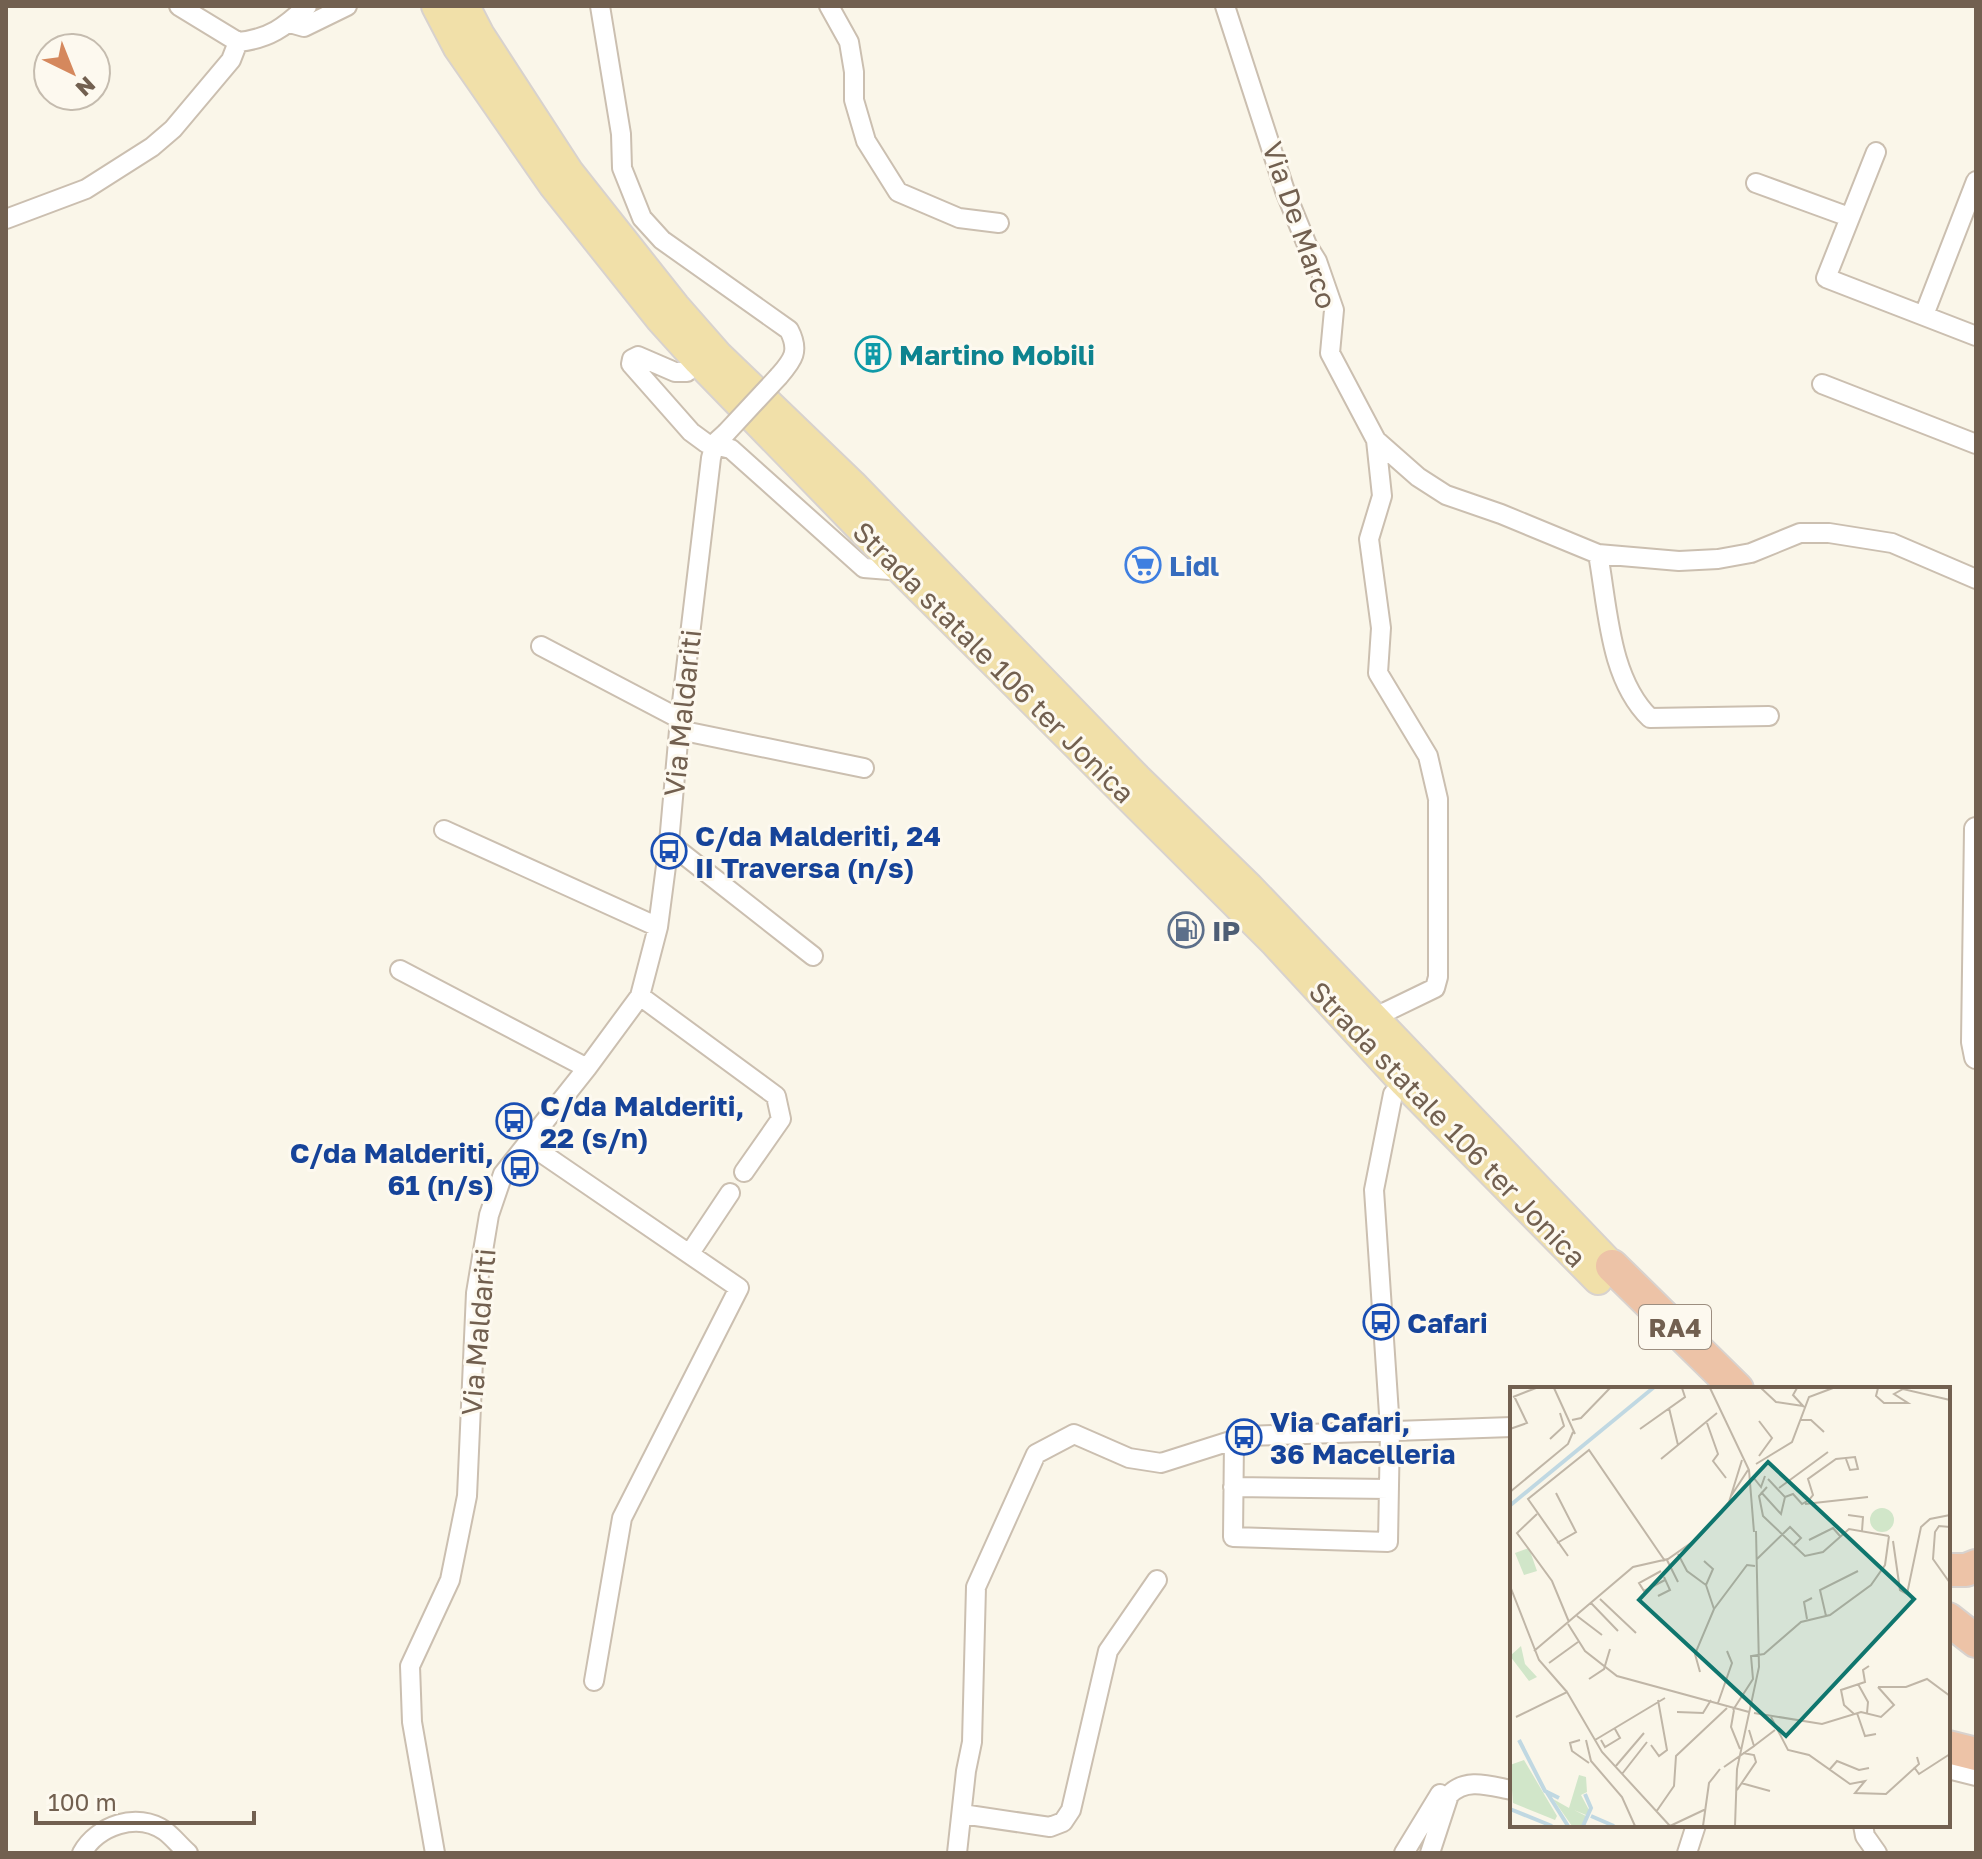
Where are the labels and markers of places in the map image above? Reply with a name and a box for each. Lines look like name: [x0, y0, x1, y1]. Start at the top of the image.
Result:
building icon: Martino Mobili: [854, 335, 892, 373]
place label: Martino Mobili: [899, 338, 1095, 371]
supermarket icon: Lidl: [1124, 546, 1162, 584]
place label: Lidl: [1169, 549, 1219, 582]
place label: C/da Malderiti, 24 II Traversa (n/s): [695, 819, 941, 884]
bus stop icon: C/da Malderiti, 24 II Traversa (n/s): [650, 832, 688, 870]
fuel station icon: IP: [1167, 911, 1205, 949]
place label: IP: [1212, 914, 1240, 947]
place label: C/da Malderiti, 22 (s/n): [540, 1089, 744, 1154]
bus stop icon: C/da Malderiti, 22 (s/n): [495, 1102, 533, 1140]
place label: C/da Malderiti, 61 (n/s): [290, 1136, 494, 1201]
bus stop icon: C/da Malderiti, 61 (n/s): [501, 1149, 539, 1187]
bus stop icon: Cafari: [1362, 1303, 1400, 1341]
place label: Cafari: [1407, 1306, 1488, 1339]
place label: Via Cafari, 36 Macelleria: [1270, 1405, 1456, 1470]
bus stop icon: Via Cafari, 36 Macelleria: [1225, 1418, 1263, 1456]

